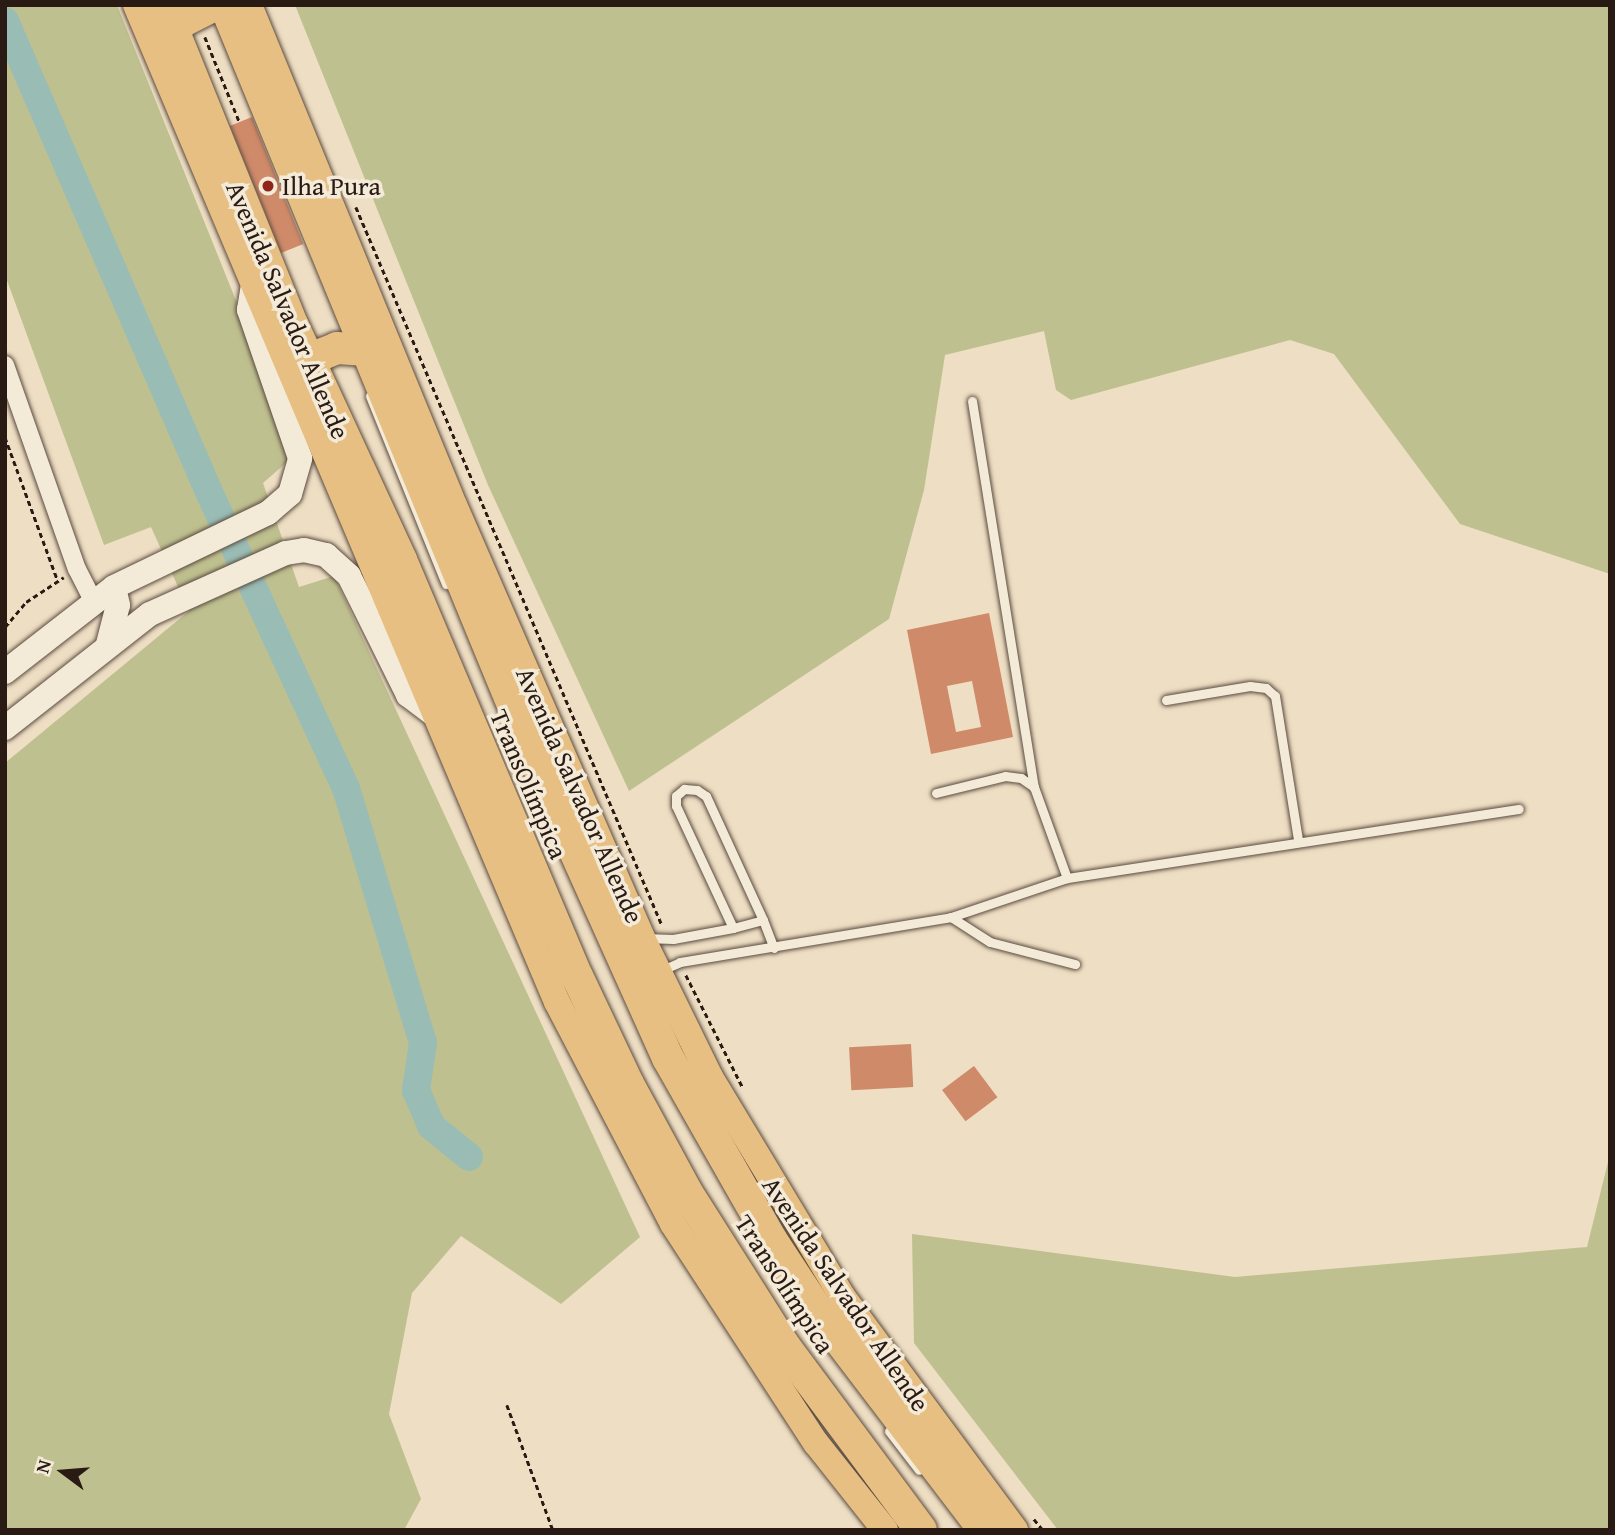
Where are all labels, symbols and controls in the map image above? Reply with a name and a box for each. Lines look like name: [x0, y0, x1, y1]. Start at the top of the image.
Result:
place label: Ilha Pura: [282, 170, 381, 202]
street label: Avenida Salvador Allende: [220, 177, 356, 443]
marker: Ilha Pura: [260, 178, 276, 194]
street label: Avenida Salvador Allende: [509, 662, 651, 928]
street label: TransOlímpica: [484, 705, 574, 863]
street label: Avenida Salvador Allende: [756, 1171, 936, 1417]
street label: TransOlímpica: [729, 1209, 841, 1359]
north arrow: [28, 1437, 98, 1507]
text: N: [28, 1456, 58, 1476]

